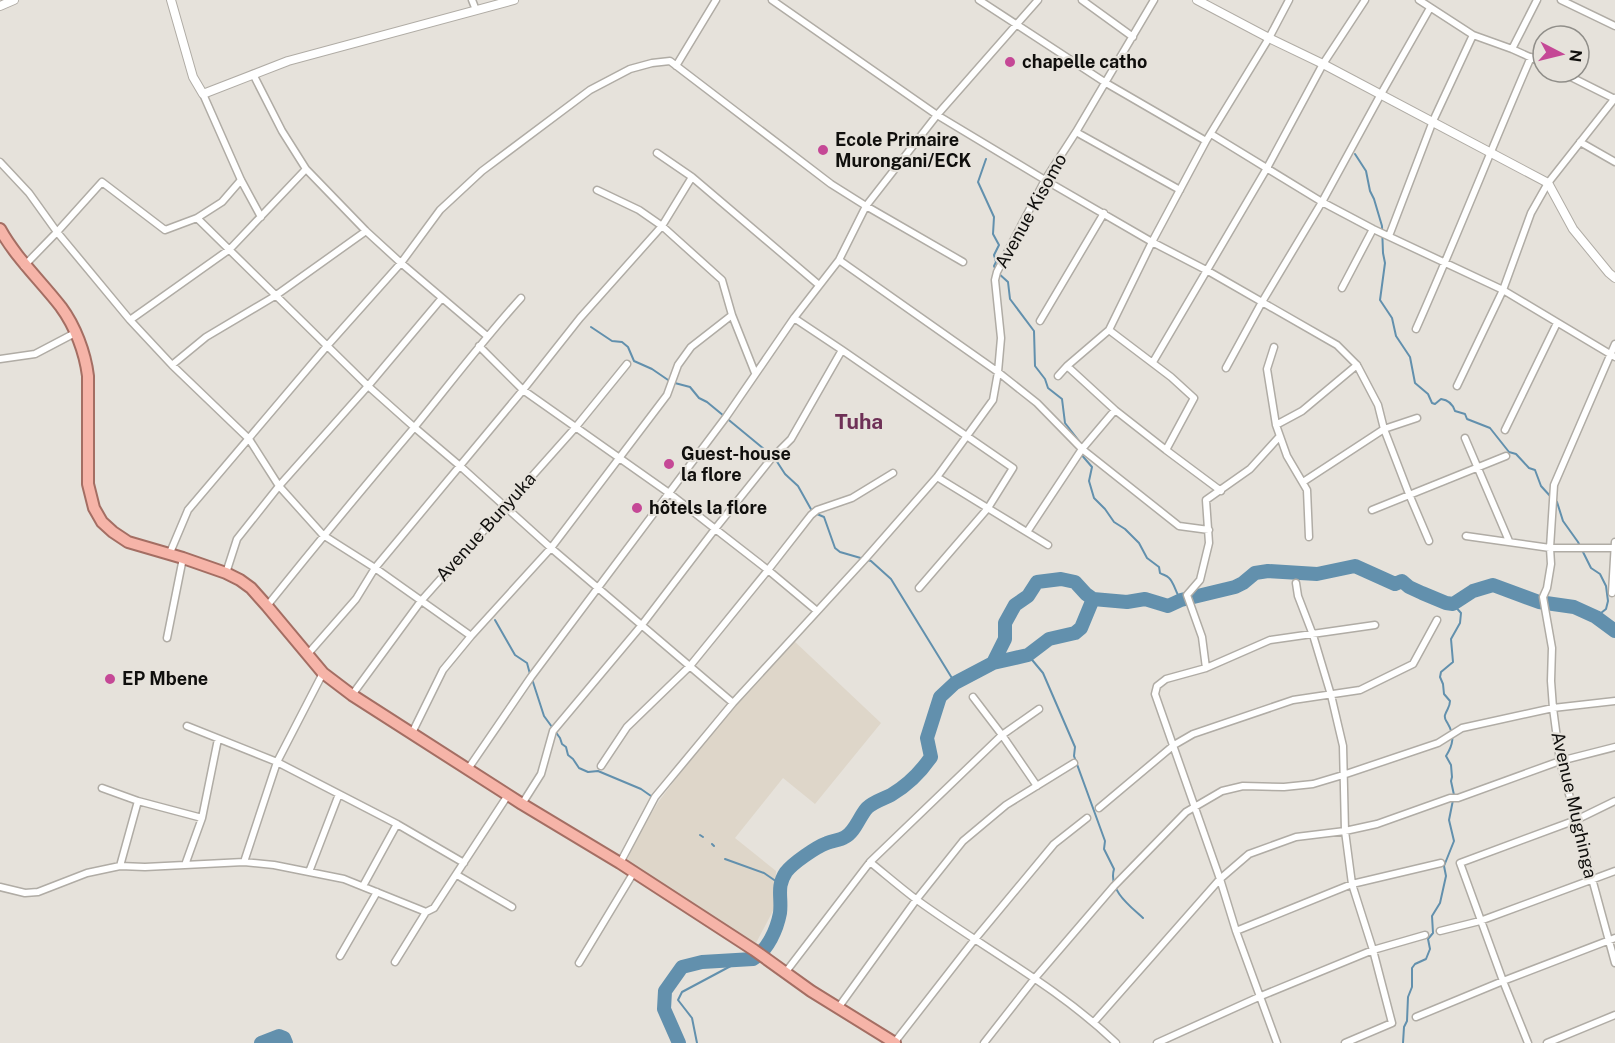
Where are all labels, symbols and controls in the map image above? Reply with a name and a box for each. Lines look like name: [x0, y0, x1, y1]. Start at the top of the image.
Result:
north arrow: [1531, 24, 1591, 84]
text: N: [1565, 48, 1586, 63]
place label: chapelle catho: [1022, 51, 1147, 72]
marker: chapelle catho: [1003, 55, 1017, 69]
place label: Ecole Primaire Murongani/ECK: [835, 129, 972, 171]
marker: Ecole Primaire Murongani/ECK: [816, 143, 830, 157]
street label: Avenue Kisomo: [990, 150, 1071, 272]
district label: Tuha: [835, 409, 883, 434]
place label: Guest-house la flore: [681, 443, 791, 485]
marker: Guest-house la flore: [662, 457, 676, 471]
street label: Avenue Bunyuka: [431, 468, 540, 585]
place label: hôtels la flore: [649, 497, 767, 518]
marker: hôtels la flore: [630, 501, 644, 515]
place label: EP Mbene: [122, 668, 208, 689]
marker: EP Mbene: [103, 672, 117, 686]
street label: Avenue Mughinga: [1547, 730, 1602, 880]

